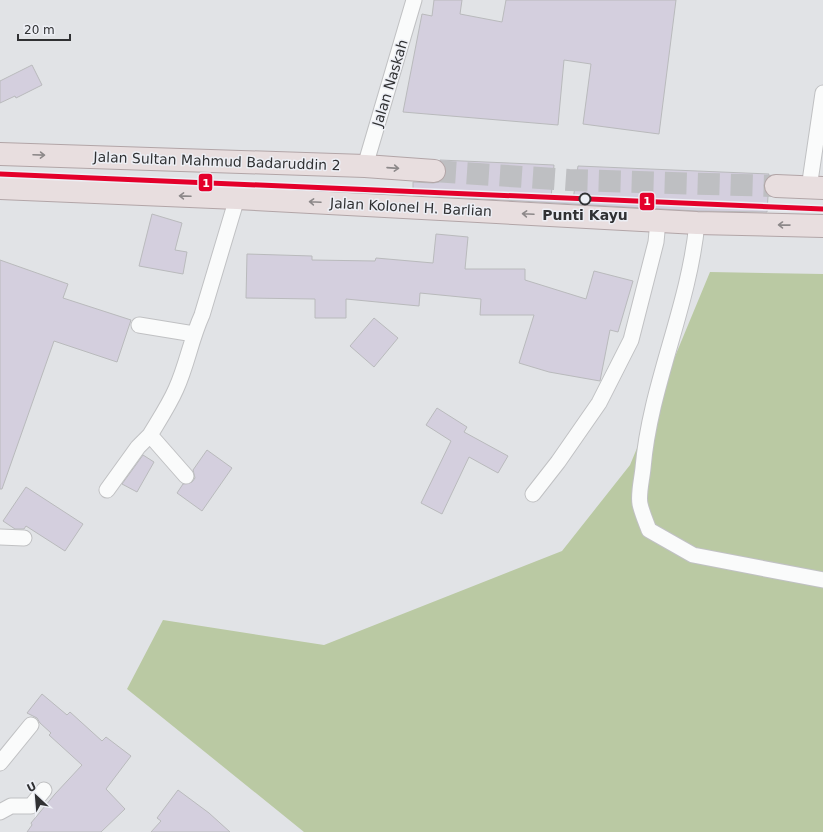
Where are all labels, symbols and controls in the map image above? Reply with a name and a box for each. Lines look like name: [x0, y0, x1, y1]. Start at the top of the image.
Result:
scale bar: [18, 16, 70, 42]
text: 20 m: [24, 23, 55, 37]
street label: Jalan Naskah: [369, 38, 411, 129]
street label: Jalan Sultan Mahmud Badaruddin 2: [92, 149, 341, 173]
one-way arrow: [32, 152, 45, 159]
one-way arrow: [386, 165, 399, 172]
line badge: 1: [198, 173, 213, 192]
text: 1: [202, 177, 210, 190]
one-way arrow: [179, 192, 192, 199]
marker: Punti Kayu: [578, 192, 592, 206]
line badge: 1: [639, 192, 655, 211]
street label: Jalan Kolonel H. Barlian: [329, 195, 492, 219]
text: 1: [643, 195, 651, 208]
one-way arrow: [309, 198, 322, 206]
place label: Punti Kayu: [542, 207, 628, 223]
one-way arrow: [522, 210, 535, 217]
one-way arrow: [778, 221, 791, 229]
north arrow: [16, 776, 56, 816]
text: U: [25, 780, 39, 795]

